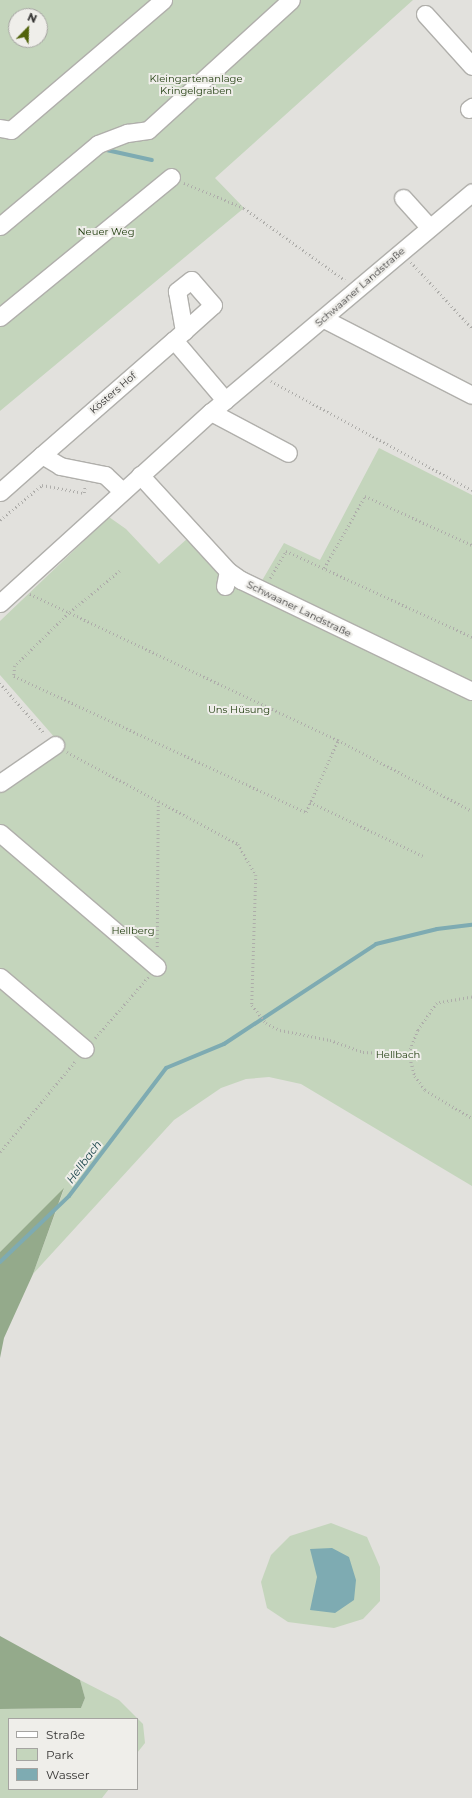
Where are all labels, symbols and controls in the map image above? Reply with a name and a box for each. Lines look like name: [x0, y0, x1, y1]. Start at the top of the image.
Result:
north arrow: [8, 8, 48, 48]
text: N: [25, 10, 39, 26]
park label: Kleingartenanlage Kringelgraben: [149, 72, 243, 96]
park label: Neuer Weg: [77, 226, 135, 238]
street label: Schwaaner Landstraße: [313, 245, 407, 329]
street label: Kösters Hof: [87, 370, 139, 416]
street label: Schwaaner Landstraße: [245, 578, 353, 640]
park label: Uns Hüsung: [208, 704, 270, 716]
park label: Hellberg: [111, 925, 155, 937]
park label: Hellbach: [376, 1049, 420, 1061]
water label: Hellbach: [64, 1138, 104, 1186]
legend: [8, 1718, 138, 1790]
text: Straße: [46, 1727, 85, 1742]
text: Park: [46, 1747, 73, 1762]
text: Wasser: [46, 1767, 90, 1782]

